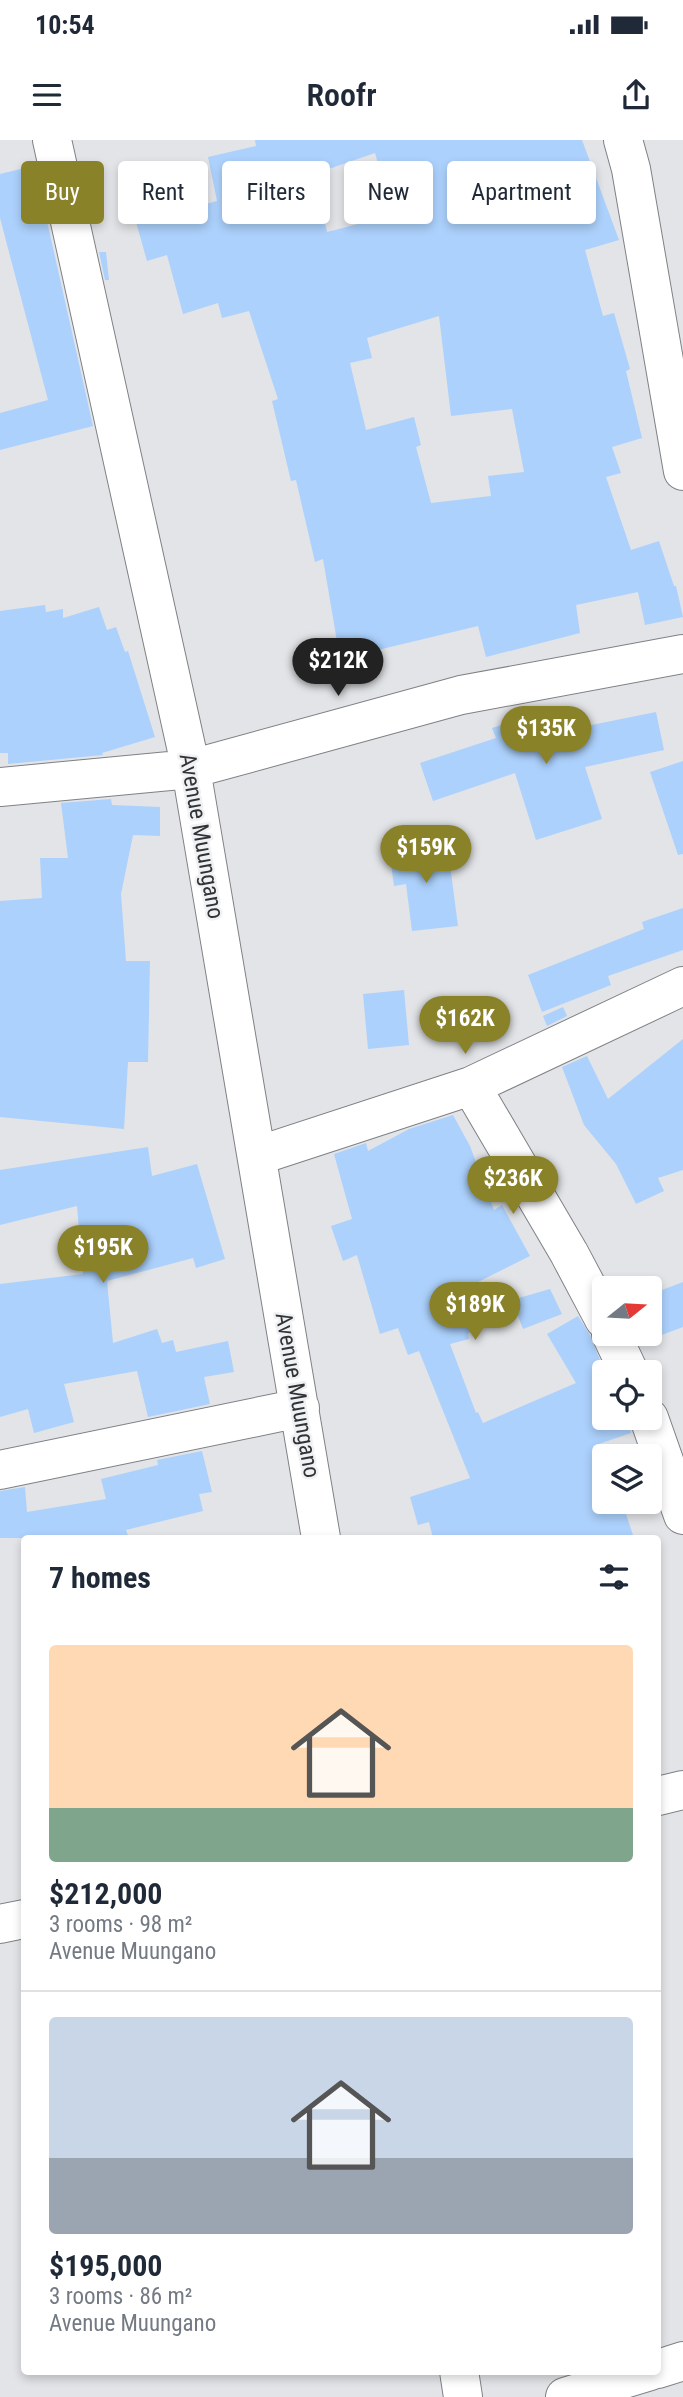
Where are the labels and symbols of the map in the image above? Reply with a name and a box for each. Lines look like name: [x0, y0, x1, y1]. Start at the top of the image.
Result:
pin: $212K: [289, 638, 387, 698]
pin: $135K: [497, 706, 595, 766]
street label: Avenue Muungano: [174, 751, 229, 921]
pin: $159K: [377, 826, 475, 885]
pin: $162K: [416, 996, 514, 1056]
pin: $236K: [464, 1156, 562, 1216]
pin: $195K: [54, 1226, 152, 1285]
north arrow: [592, 1276, 662, 1346]
pin: $189K: [426, 1282, 524, 1342]
street label: Avenue Muungano: [270, 1310, 325, 1480]

